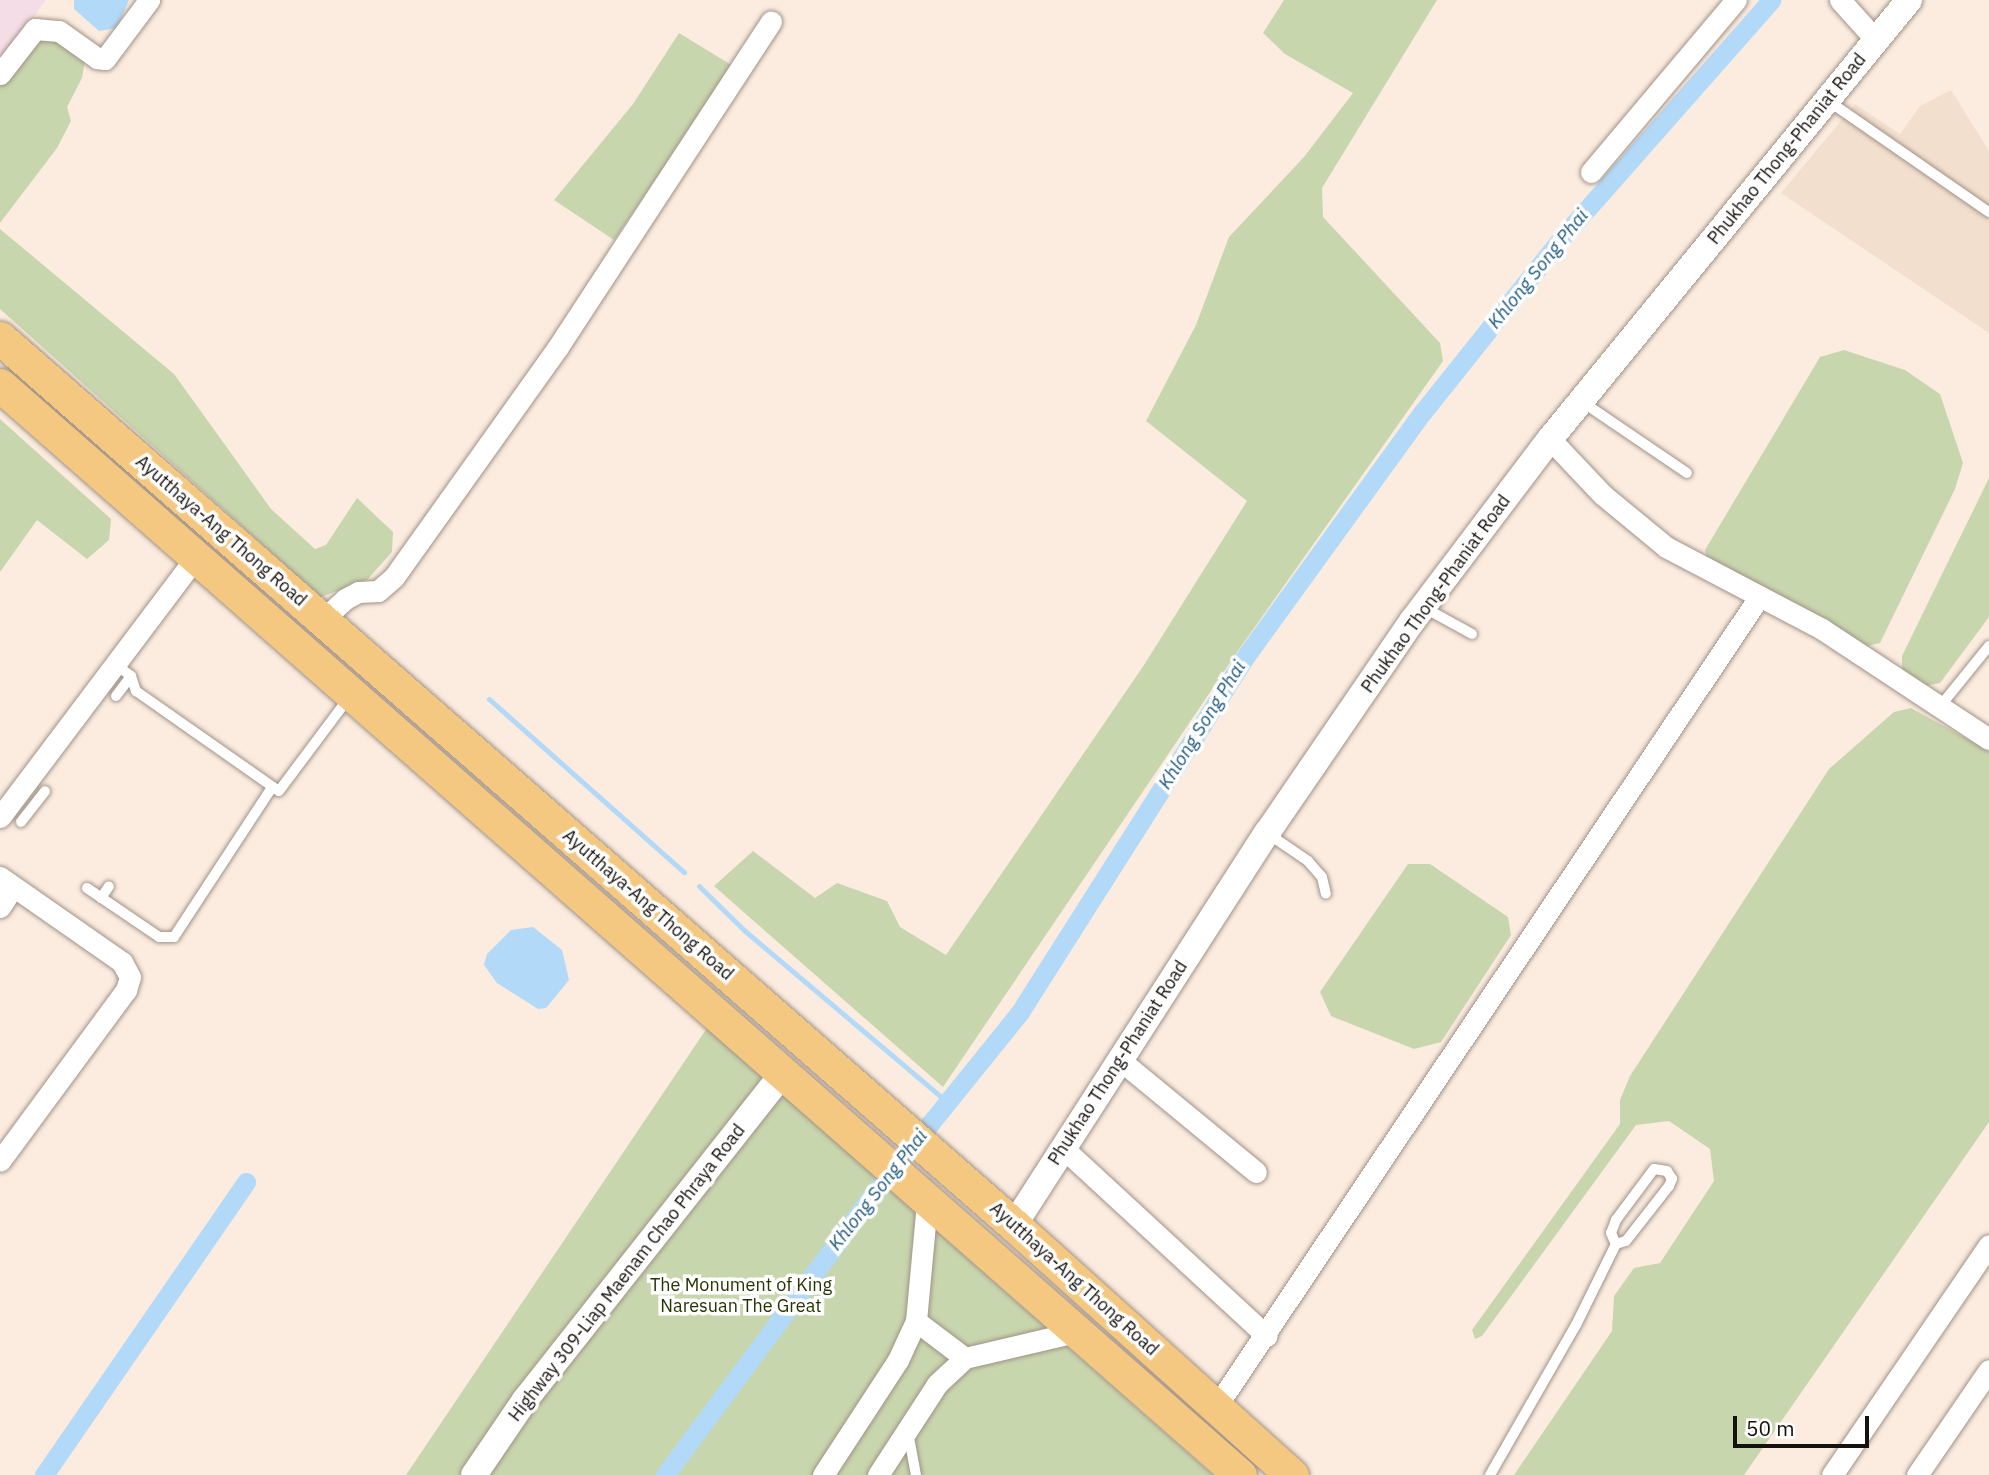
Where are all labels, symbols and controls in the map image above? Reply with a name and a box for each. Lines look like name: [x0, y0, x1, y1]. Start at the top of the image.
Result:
street label: Phukhao Thong-Phaniat Road: [1703, 49, 1871, 249]
water label: Khlong Song Phai: [1483, 205, 1593, 333]
street label: Ayutthaya-Ang Thong Road: [131, 451, 311, 611]
street label: Phukhao Thong-Phaniat Road: [1357, 491, 1515, 697]
water label: Khlong Song Phai: [1153, 657, 1251, 793]
street label: Ayutthaya-Ang Thong Road: [558, 825, 738, 985]
street label: Phukhao Thong-Phaniat Road: [1044, 957, 1192, 1169]
street label: Highway 309-Liap Maenam Chao Phraya Road: [504, 1120, 750, 1426]
water label: Khlong Song Phai: [824, 1125, 932, 1255]
street label: Ayutthaya-Ang Thong Road: [985, 1198, 1163, 1360]
park label: The Monument of King Naresuan The Great: [650, 1275, 832, 1318]
scale bar: [1737, 1402, 1874, 1446]
text: 50 m: [1746, 1414, 1795, 1442]

